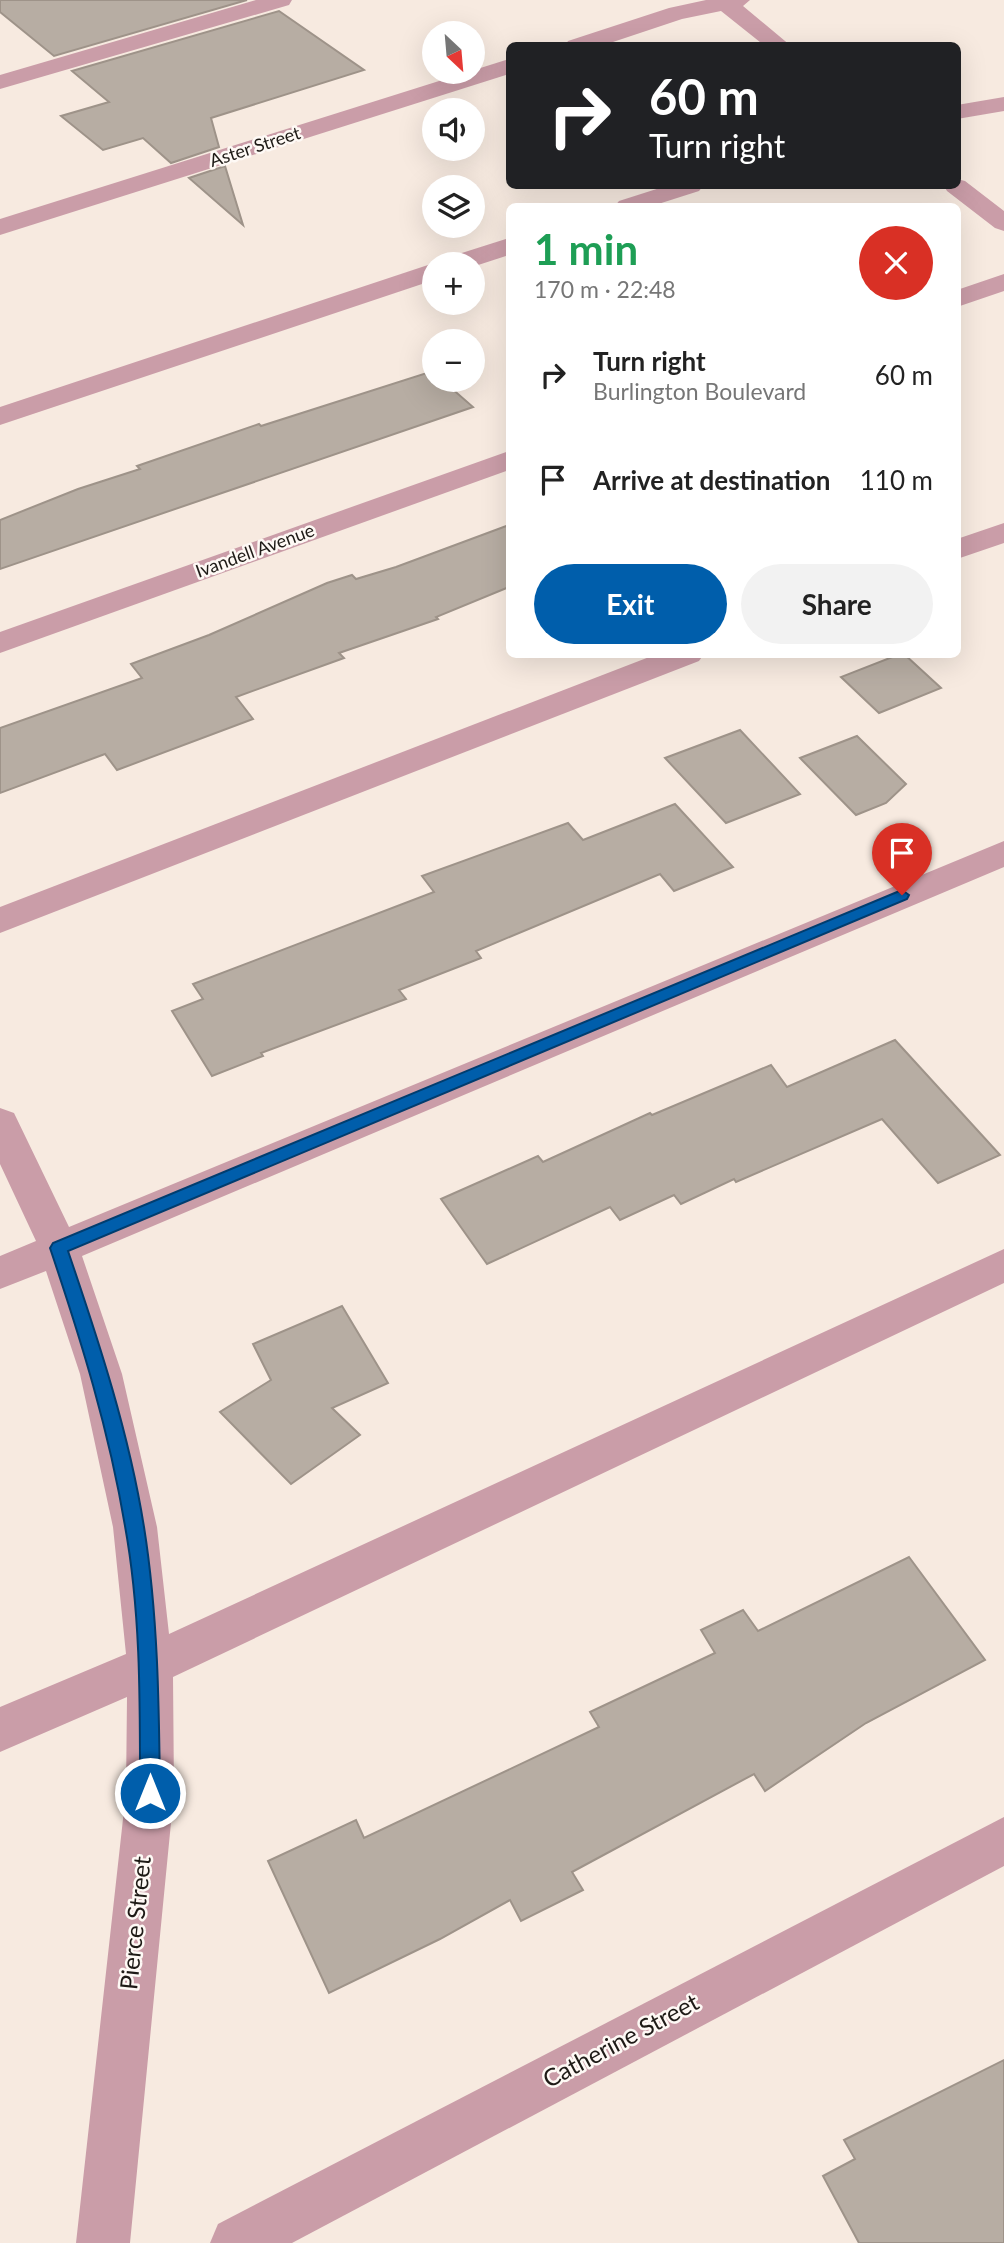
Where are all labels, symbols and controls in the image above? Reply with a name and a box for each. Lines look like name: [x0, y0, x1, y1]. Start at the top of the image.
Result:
north arrow: [422, 21, 485, 84]
map controls: [422, 21, 485, 392]
text: 60 m: [649, 67, 759, 125]
icon: right: [534, 70, 625, 161]
button: sound: [422, 98, 485, 161]
street label: Aster Street: [207, 121, 303, 171]
text: Turn right: [649, 126, 785, 165]
button: layers: [422, 175, 485, 238]
text: 1 min: [534, 224, 638, 274]
button: close: [859, 226, 933, 300]
button: +: [422, 252, 485, 315]
text: 170 m · 22:48: [534, 275, 676, 303]
button: −: [422, 329, 485, 392]
text: Turn right: [593, 345, 706, 377]
icon: right: [534, 356, 572, 394]
text: 60 m: [875, 359, 933, 391]
text: Burlington Boulevard: [593, 377, 806, 405]
icon: arrive: [534, 461, 572, 499]
text: Arrive at destination: [593, 464, 830, 496]
text: 110 m: [860, 464, 933, 496]
street label: Ivandell Avenue: [192, 518, 317, 582]
button: Exit: [534, 564, 727, 644]
button: Share: [741, 564, 933, 644]
pin: [872, 823, 932, 895]
icon: arrive: [883, 834, 921, 872]
position arrow: [113, 1756, 187, 1830]
street label: Pierce Street: [113, 1854, 156, 1991]
street label: Catherine Street: [537, 1986, 704, 2093]

